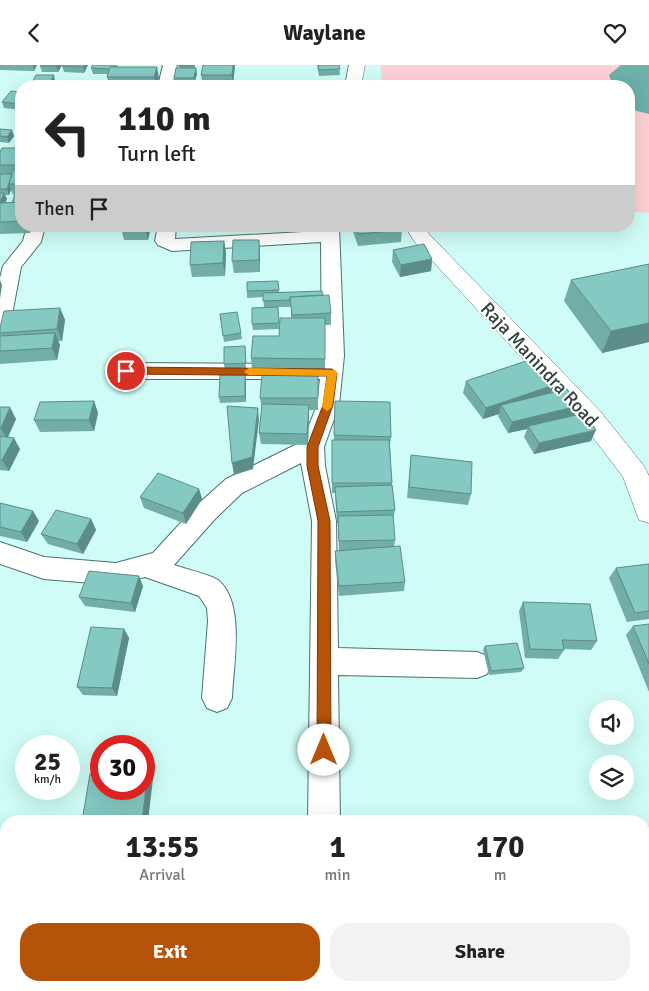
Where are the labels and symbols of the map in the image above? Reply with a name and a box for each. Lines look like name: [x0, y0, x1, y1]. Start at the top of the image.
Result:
street label: Raja Manindra Road: [475, 297, 603, 432]
pin: [105, 350, 147, 392]
position arrow: [297, 723, 349, 775]
speed limit sign: 30: [90, 735, 155, 800]

